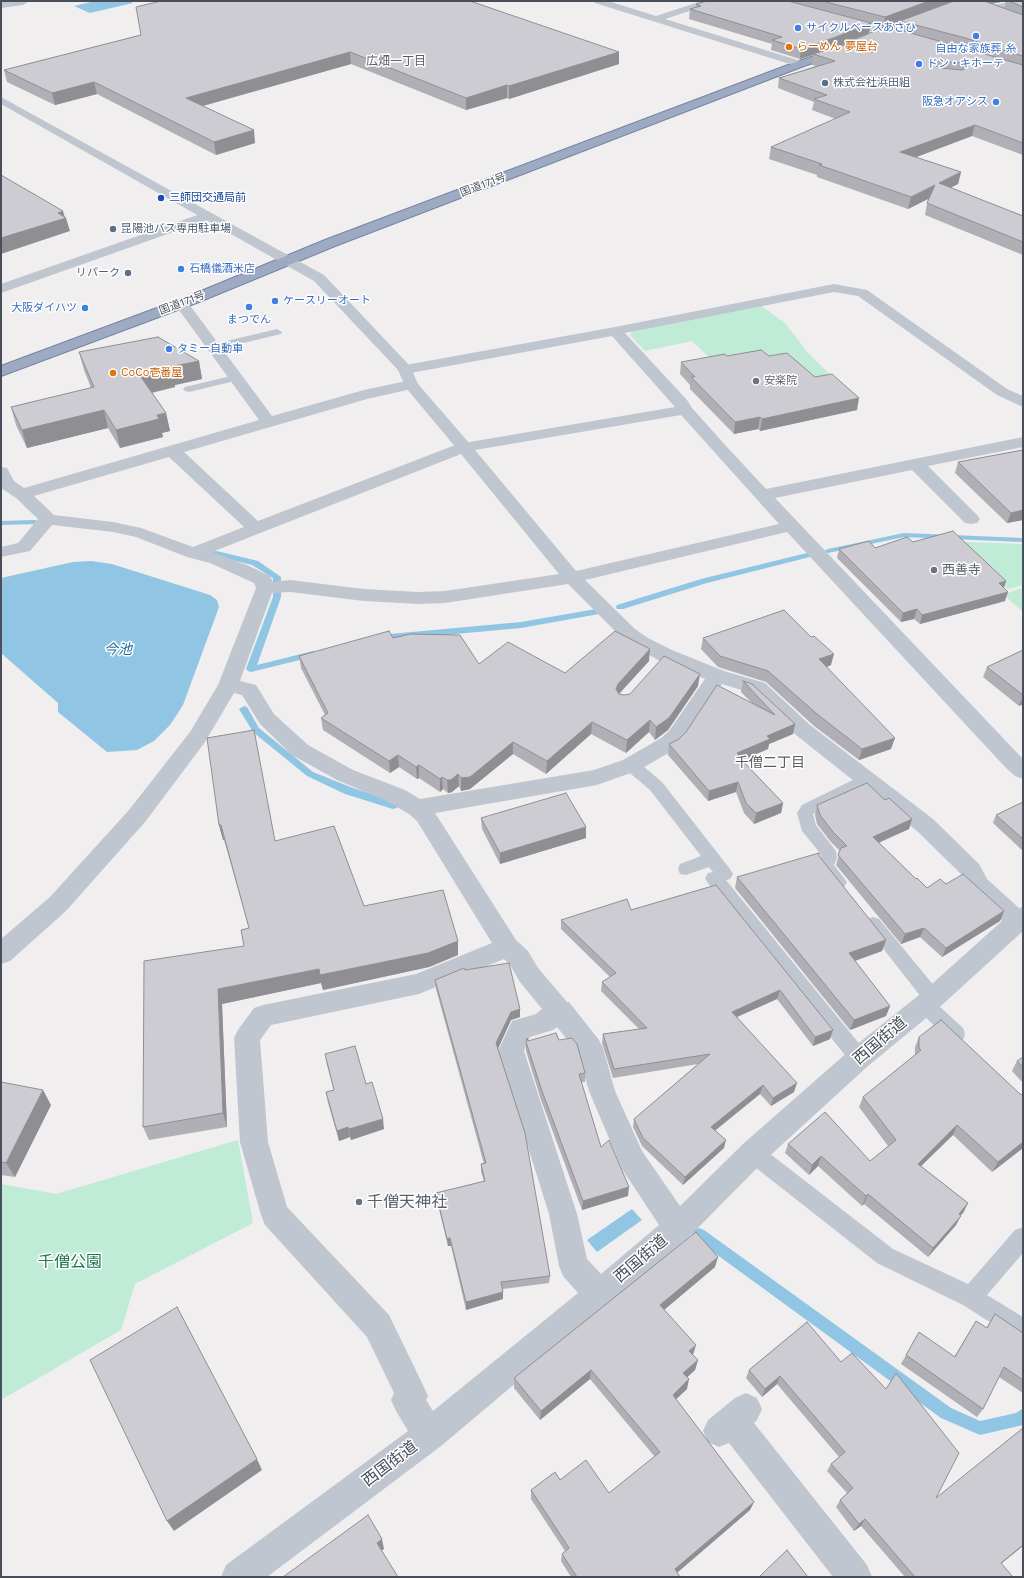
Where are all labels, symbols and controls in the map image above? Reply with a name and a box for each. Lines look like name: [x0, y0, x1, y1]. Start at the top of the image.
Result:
place label: サイクルベースあさひ: [806, 21, 916, 35]
marker: サイクルベースあさひ: [793, 23, 803, 33]
marker: 自由な家族葬 糸: [971, 31, 981, 41]
place label: らーめん 夢屋台: [797, 40, 878, 54]
marker: らーめん 夢屋台: [784, 42, 794, 52]
place label: 自由な家族葬 糸: [936, 42, 1016, 56]
district label: 広畑一丁目: [366, 54, 426, 68]
place label: ドン・キホーテ: [927, 57, 1004, 71]
marker: ドン・キホーテ: [914, 59, 924, 69]
place label: 株式会社浜田組: [833, 76, 910, 90]
marker: 株式会社浜田組: [820, 78, 830, 88]
place label: 阪急オアシス: [922, 95, 988, 109]
marker: 阪急オアシス: [991, 97, 1001, 107]
street label: 国道171号: [458, 170, 508, 200]
place label: 三師団交通局前: [169, 191, 246, 205]
marker: 三師団交通局前: [156, 193, 166, 203]
place label: 昆陽池バス専用駐車場: [121, 222, 231, 236]
marker: 昆陽池バス専用駐車場: [108, 224, 118, 234]
place label: 石橋儀酒米店: [189, 262, 255, 276]
marker: 石橋儀酒米店: [176, 264, 186, 274]
place label: リパーク: [76, 266, 120, 280]
marker: リパーク: [123, 268, 133, 278]
street label: 国道171号: [157, 288, 207, 318]
place label: ケースリーオート: [283, 294, 371, 308]
marker: ケースリーオート: [270, 296, 280, 306]
place label: 大阪ダイハツ: [11, 301, 77, 315]
marker: まつでん: [244, 302, 254, 312]
marker: 大阪ダイハツ: [80, 303, 90, 313]
place label: まつでん: [227, 313, 271, 327]
place label: タミー自動車: [177, 342, 243, 356]
marker: タミー自動車: [164, 344, 174, 354]
place label: CoCo壱番屋: [121, 366, 182, 380]
marker: CoCo壱番屋: [108, 368, 118, 378]
place label: 安楽院: [764, 374, 797, 388]
marker: 安楽院: [751, 376, 761, 386]
place label: 西善寺: [942, 562, 981, 578]
marker: 西善寺: [929, 565, 939, 575]
water label: 今池: [104, 642, 132, 658]
district label: 千僧二丁目: [735, 755, 805, 771]
street label: 西国街道: [849, 1013, 911, 1069]
place label: 千僧天神社: [367, 1192, 447, 1212]
marker: 千僧天神社: [354, 1197, 364, 1207]
street label: 西国街道: [610, 1231, 672, 1287]
park label: 千僧公園: [38, 1252, 102, 1272]
street label: 西国街道: [359, 1437, 421, 1491]

